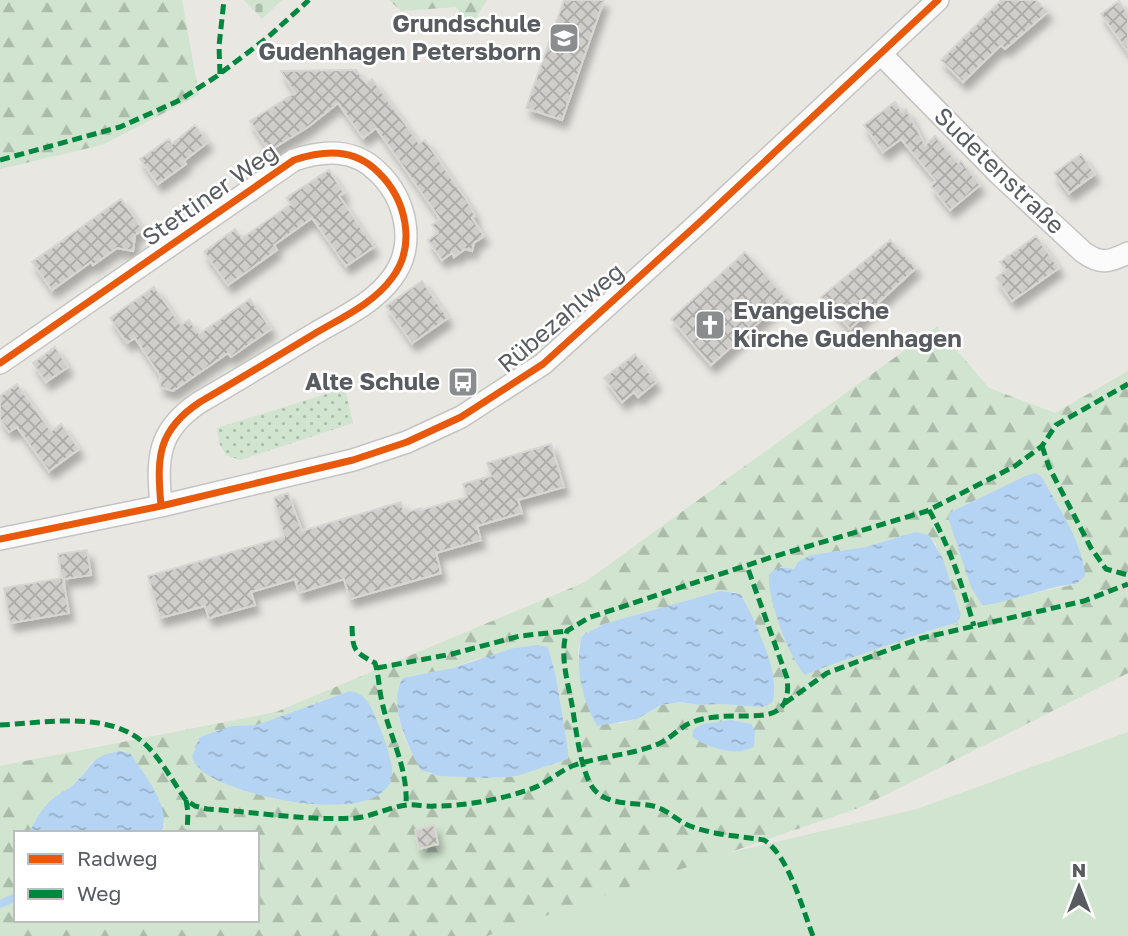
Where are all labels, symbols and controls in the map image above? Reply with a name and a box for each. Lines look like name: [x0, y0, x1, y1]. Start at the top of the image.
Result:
place label: Grundschule Gudenhagen Petersborn: [258, 8, 541, 65]
school or university icon: Grundschule Gudenhagen Petersborn: [547, 21, 581, 55]
street label: Sudetenstraße: [929, 101, 1071, 239]
street label: Stettiner Weg: [136, 136, 282, 251]
street label: Rübezahlweg: [491, 256, 629, 378]
place label: Evangelische Kirche Gudenhagen: [733, 295, 962, 352]
church icon: Evangelische Kirche Gudenhagen: [693, 308, 727, 342]
bus stop icon: Alte Schule: [446, 365, 480, 399]
place label: Alte Schule: [305, 366, 440, 395]
legend: [14, 831, 259, 922]
text: Radweg: [77, 845, 158, 871]
north arrow: [1044, 852, 1114, 922]
text: N: [1072, 858, 1086, 881]
text: Weg: [77, 880, 121, 906]

